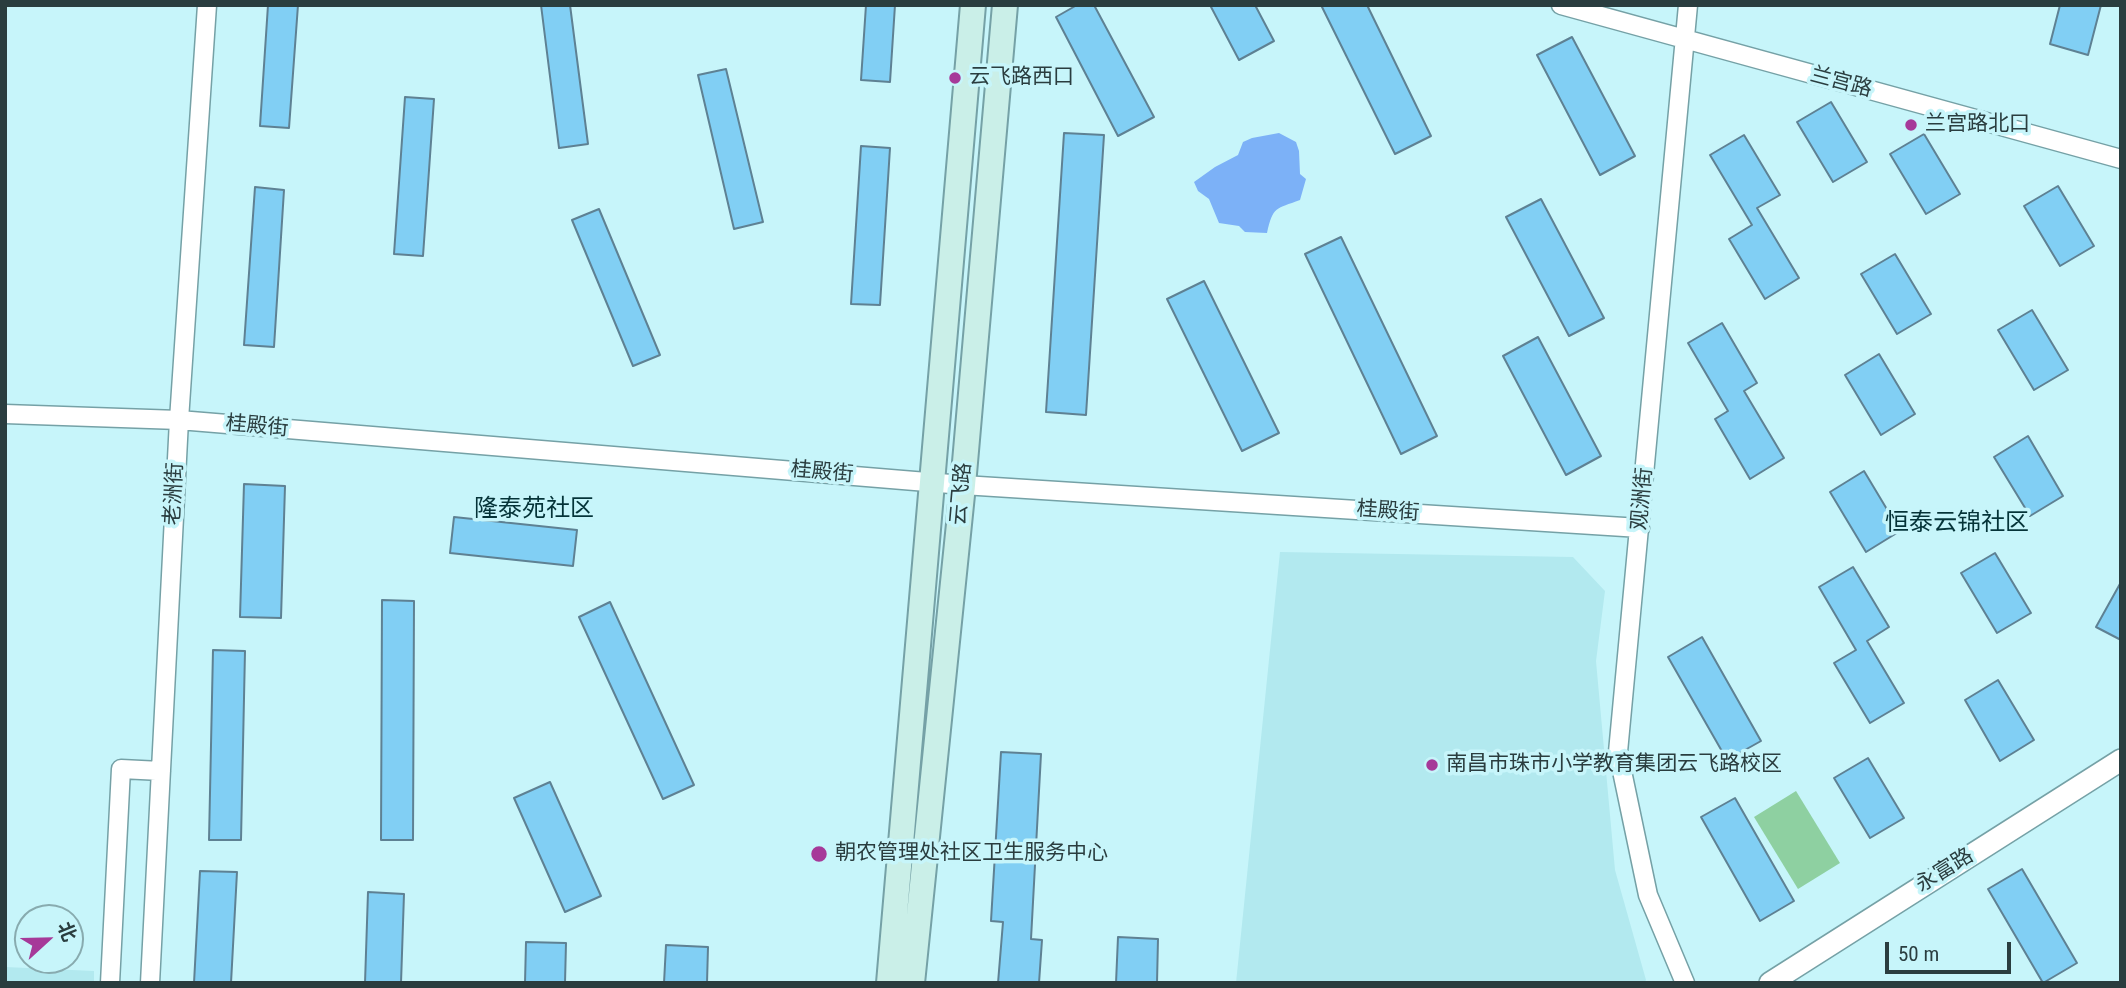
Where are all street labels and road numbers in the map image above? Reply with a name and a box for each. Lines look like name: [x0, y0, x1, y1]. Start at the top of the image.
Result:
street label: 兰宫路: [1807, 63, 1875, 103]
street label: 桂殿街: [225, 412, 289, 442]
street label: 桂殿街: [790, 458, 854, 488]
street label: 老洲街: [161, 462, 189, 526]
street label: 云飞路: [947, 462, 977, 526]
street label: 观洲街: [1628, 467, 1658, 531]
street label: 桂殿街: [1356, 497, 1420, 527]
street label: 永富路: [1912, 844, 1978, 898]

